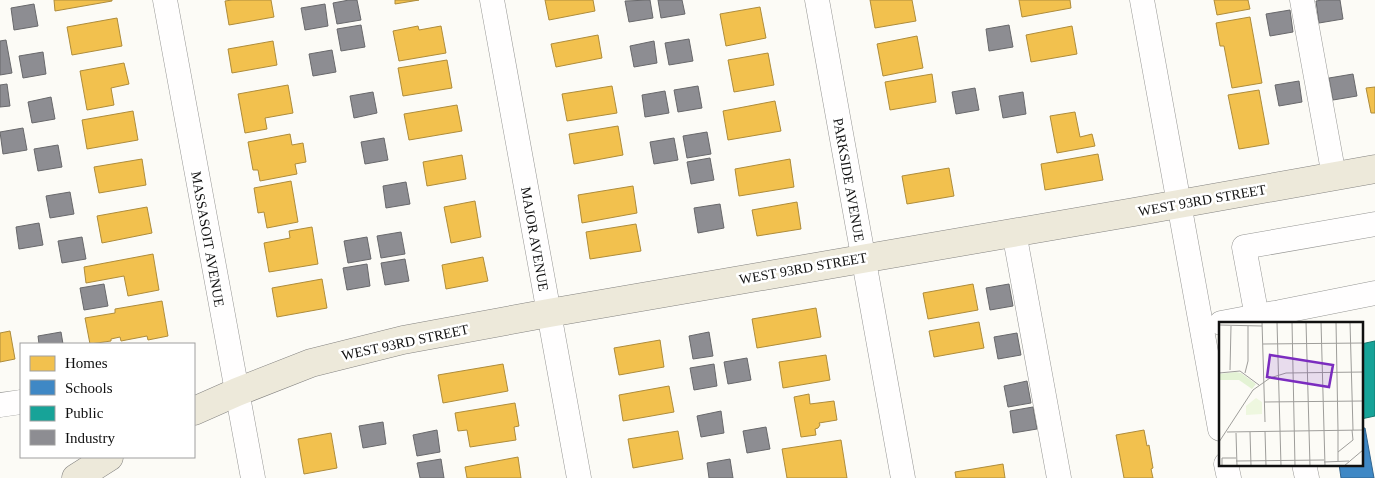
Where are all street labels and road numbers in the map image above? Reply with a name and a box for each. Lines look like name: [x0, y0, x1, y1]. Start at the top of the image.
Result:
street label: PARKSIDE AVENUE: [830, 117, 867, 243]
street label: MASSASOIT AVENUE: [188, 170, 227, 308]
street label: WEST 93RD STREET: [1137, 182, 1268, 219]
street label: MAJOR AVENUE: [518, 186, 551, 293]
street label: WEST 93RD STREET: [738, 250, 869, 287]
street label: WEST 93RD STREET: [340, 322, 470, 363]

